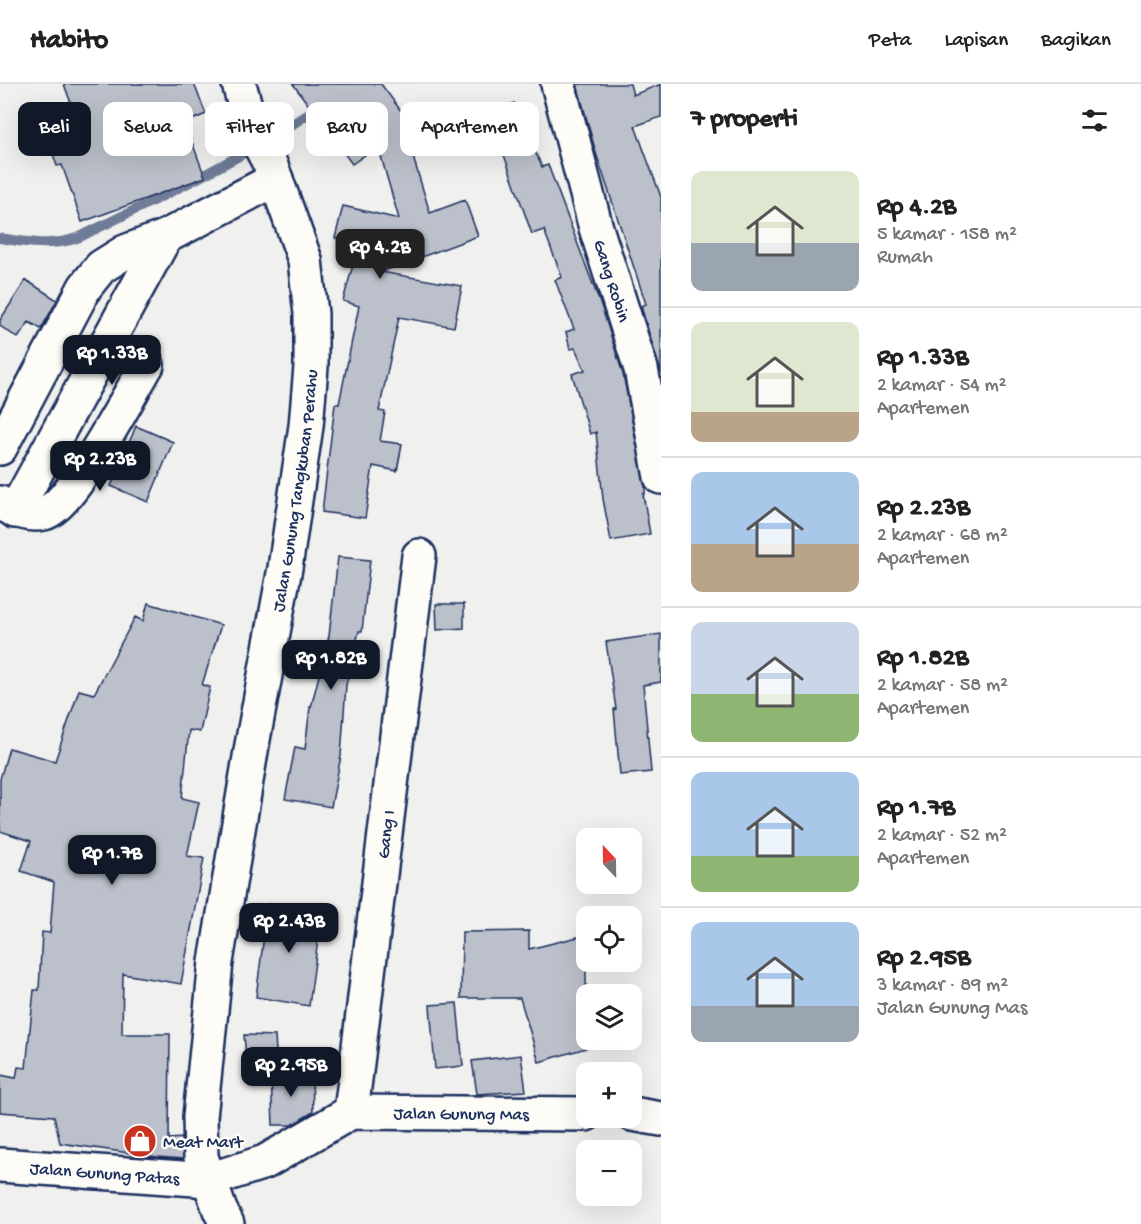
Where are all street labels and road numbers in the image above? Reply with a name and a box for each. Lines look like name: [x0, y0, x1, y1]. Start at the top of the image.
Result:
street label: Gang Robin: [587, 237, 633, 325]
street label: Jalan Gunung Tangkuban Perahu: [269, 368, 324, 614]
street label: Gang I: [374, 809, 401, 860]
street label: Jalan Gunung Mas: [393, 1104, 530, 1127]
street label: Jalan Gunung Patas: [29, 1159, 182, 1191]

